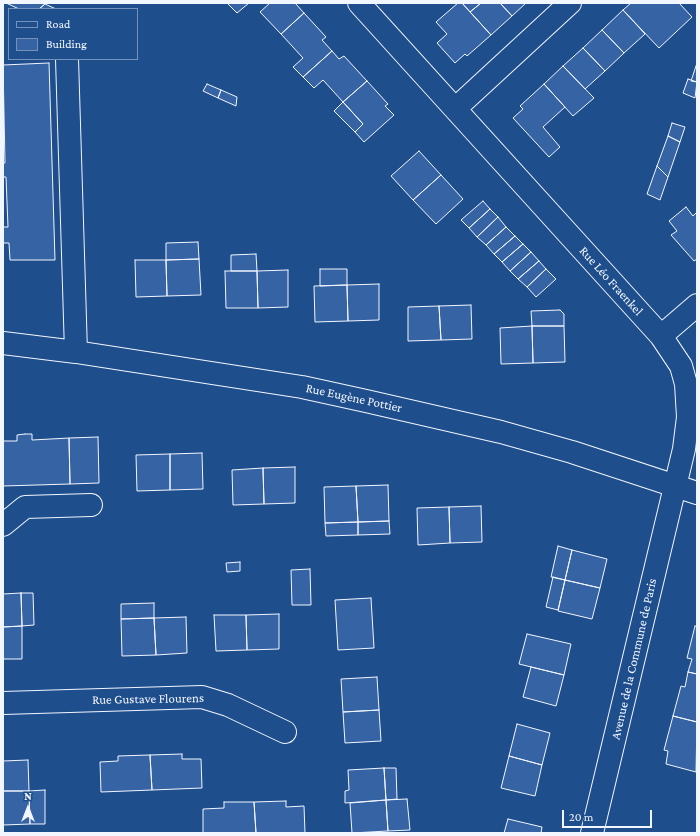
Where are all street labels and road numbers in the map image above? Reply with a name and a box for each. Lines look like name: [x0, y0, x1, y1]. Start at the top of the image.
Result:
street label: Rue Léo Fraenkel: [576, 243, 646, 319]
street label: Rue Eugène Pottier: [304, 380, 404, 416]
street label: Avenue de la Commune de Paris: [608, 577, 660, 741]
street label: Rue Gustave Flourens: [92, 690, 204, 708]

